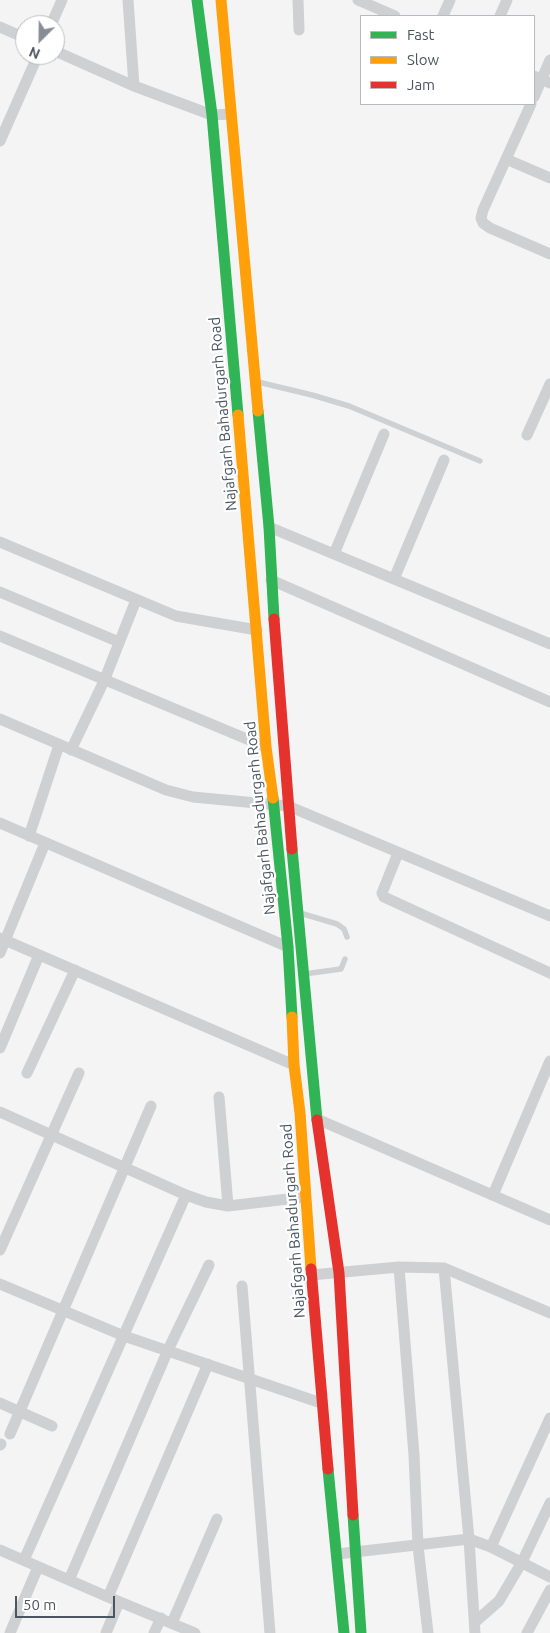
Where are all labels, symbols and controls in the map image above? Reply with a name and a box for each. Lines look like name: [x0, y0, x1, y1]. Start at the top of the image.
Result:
north arrow: [15, 15, 65, 65]
legend: [360, 15, 535, 105]
text: Fast: [407, 26, 434, 43]
text: N: [27, 43, 42, 62]
text: Slow: [407, 51, 439, 68]
text: Jam: [407, 76, 435, 93]
street label: Najafgarh Bahadurgarh Road: [206, 316, 240, 512]
street label: Najafgarh Bahadurgarh Road: [241, 720, 279, 916]
street label: Najafgarh Bahadurgarh Road: [277, 1123, 309, 1319]
scale bar: [18, 1586, 118, 1618]
text: 50 m: [23, 1596, 56, 1613]

